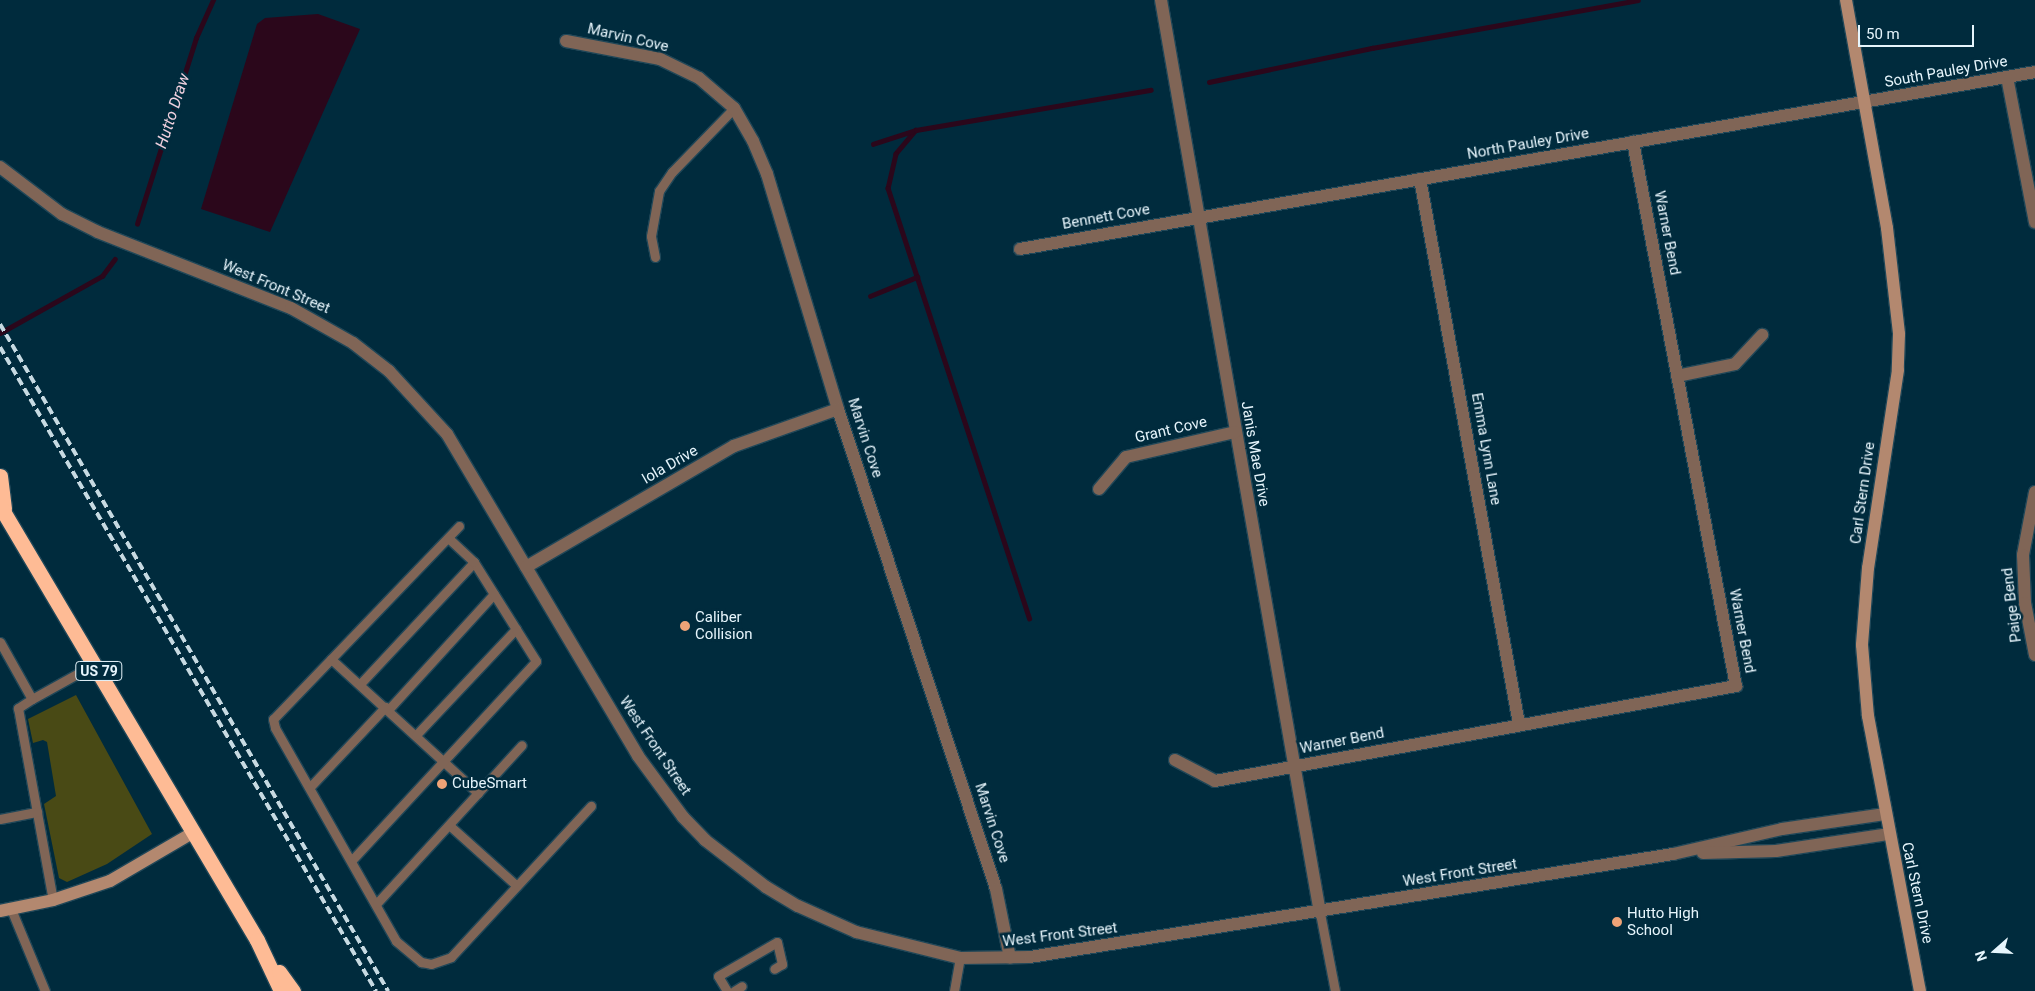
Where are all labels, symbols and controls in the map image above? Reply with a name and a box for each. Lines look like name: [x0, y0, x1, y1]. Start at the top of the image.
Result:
scale bar: [1860, 15, 1976, 47]
street label: Marvin Cove: [586, 20, 670, 56]
text: 50 m: [1866, 25, 1900, 43]
street label: South Pauley Drive: [1883, 52, 2009, 92]
water label: Hutto Draw: [152, 71, 194, 151]
street label: North Pauley Drive: [1466, 124, 1590, 164]
street label: Warner Bend: [1650, 189, 1684, 277]
street label: Bennett Cove: [1061, 200, 1151, 234]
street label: West Front Street: [219, 256, 333, 318]
street label: Emma Lynn Lane: [1467, 391, 1505, 507]
street label: Marvin Cove: [844, 396, 886, 480]
street label: Janis Mae Drive: [1237, 400, 1273, 508]
street label: Grant Cove: [1133, 413, 1209, 447]
street label: Carl Stern Drive: [1847, 441, 1879, 545]
street label: Iola Drive: [639, 442, 701, 488]
street label: Paige Bend: [1998, 567, 2026, 643]
street label: Warner Bend: [1725, 587, 1759, 675]
place label: Caliber Collision: [695, 608, 752, 643]
marker: Caliber Collision: [679, 620, 691, 632]
road number: US 79: [75, 659, 123, 682]
street label: West Front Street: [615, 693, 695, 799]
street label: Warner Bend: [1298, 724, 1386, 758]
place label: CubeSmart: [452, 775, 527, 793]
marker: CubeSmart: [436, 778, 448, 790]
street label: Marvin Cove: [971, 781, 1013, 865]
street label: Carl Stern Drive: [1897, 841, 1937, 945]
street label: West Front Street: [1402, 855, 1518, 891]
place label: Hutto High School: [1627, 904, 1699, 939]
marker: Hutto High School: [1611, 916, 1623, 928]
street label: West Front Street: [1002, 919, 1118, 951]
north arrow: [1970, 926, 2020, 976]
text: N: [1972, 949, 1990, 963]

